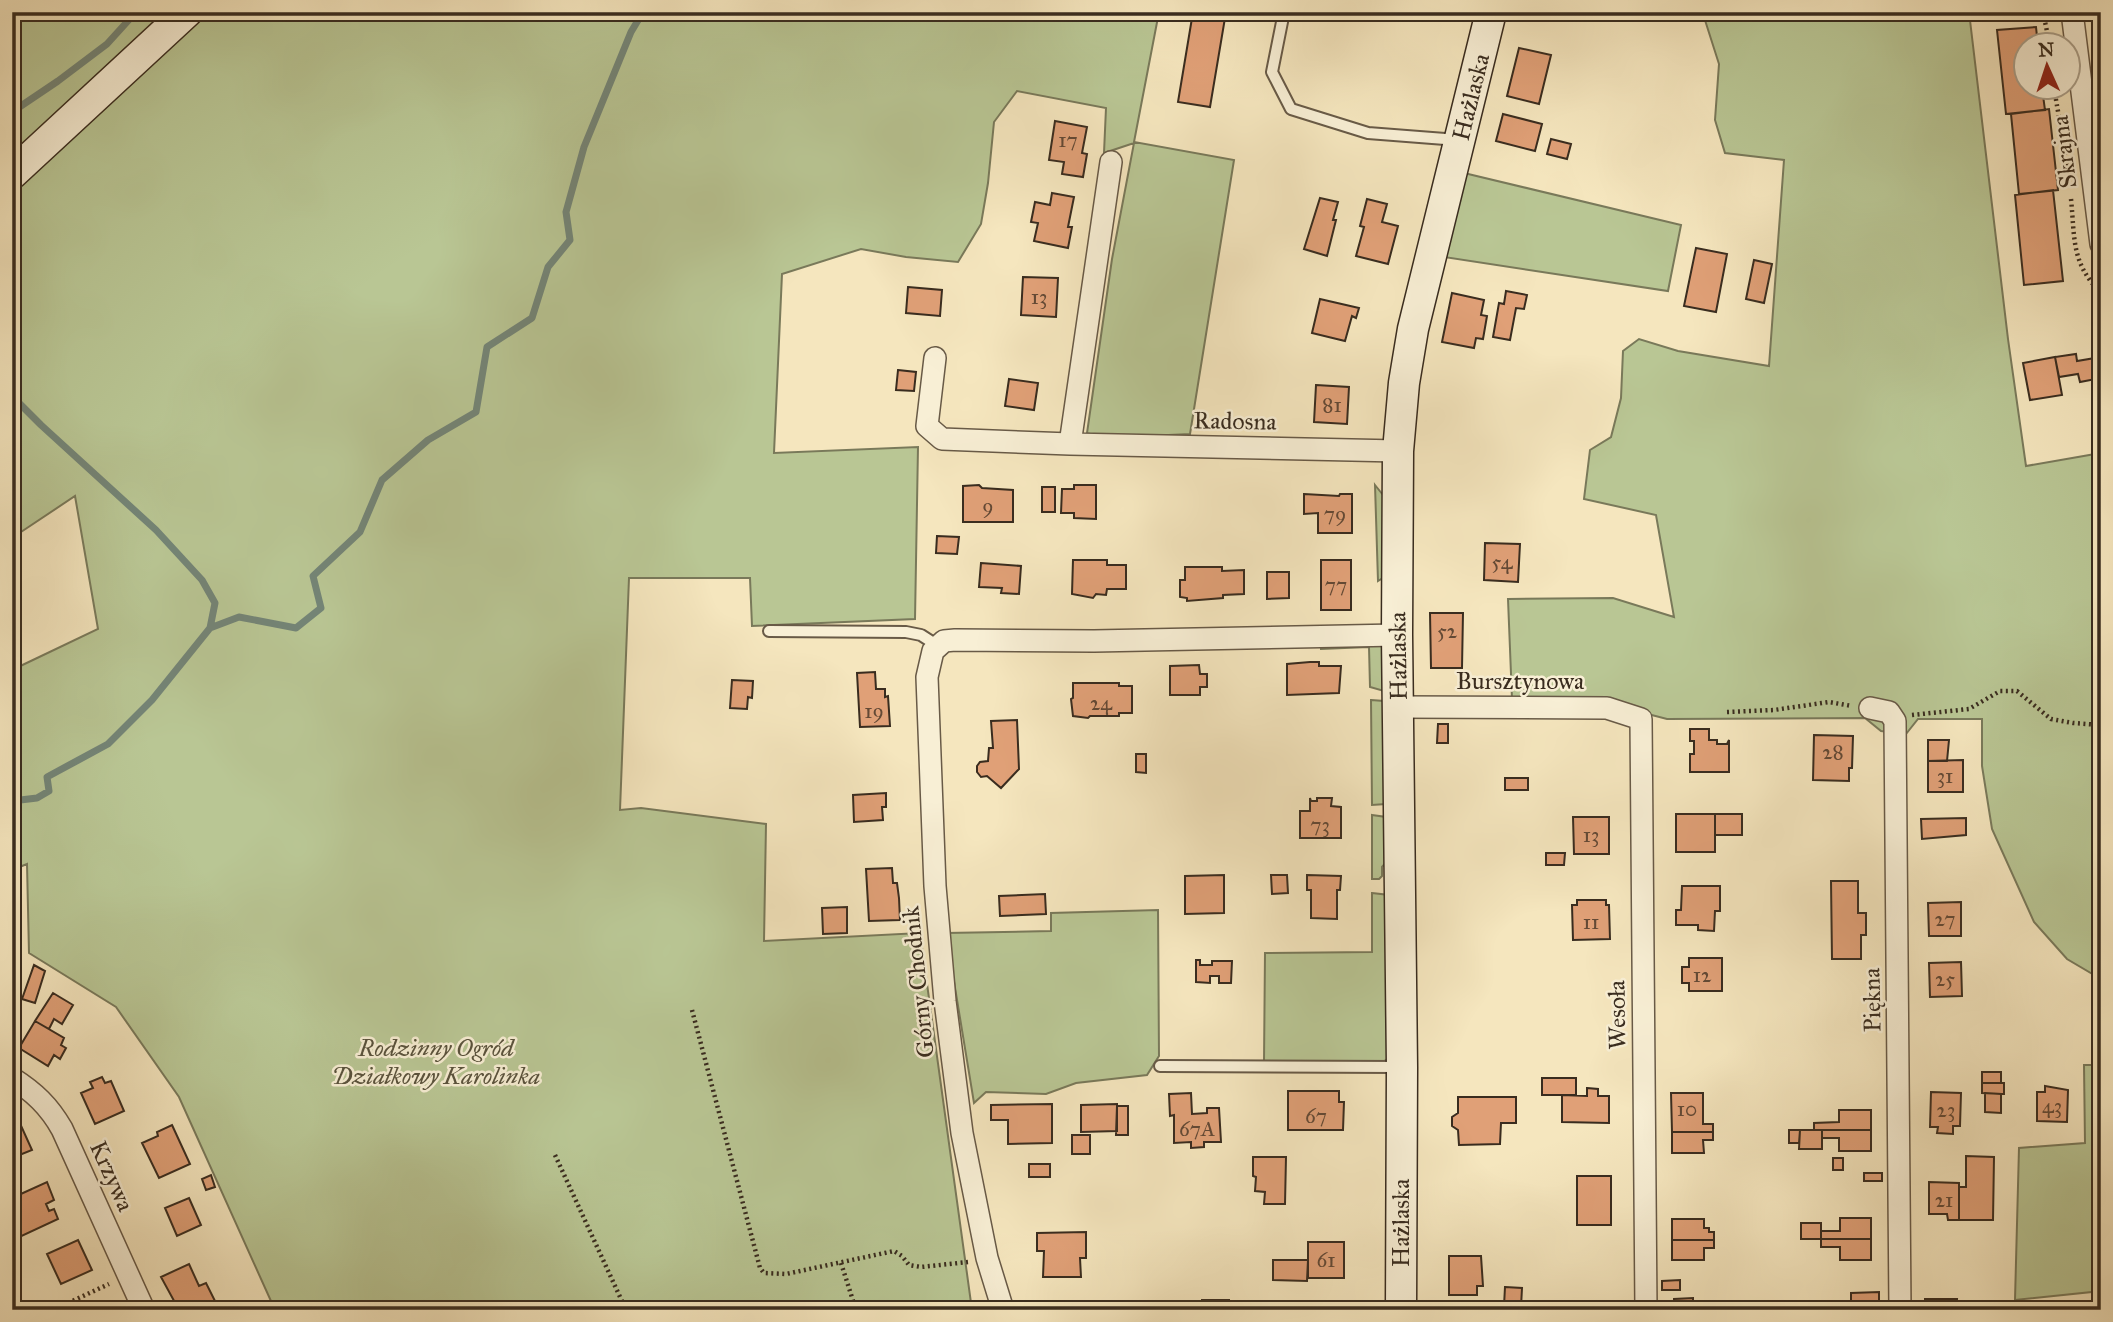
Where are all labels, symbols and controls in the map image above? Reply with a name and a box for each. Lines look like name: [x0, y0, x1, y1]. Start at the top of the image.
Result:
north arrow: [2011, 32, 2082, 102]
text: N: [2037, 38, 2055, 61]
street label: Hażlaska: [1446, 50, 1496, 144]
street label: Skrajna: [2045, 113, 2083, 190]
house number: 17: [1058, 127, 1078, 153]
house number: 13: [1031, 284, 1047, 310]
house number: 81: [1322, 392, 1342, 418]
street label: Radosna: [1193, 405, 1278, 437]
house number: 9: [982, 493, 994, 519]
house number: 79: [1324, 501, 1346, 527]
house number: 54: [1492, 549, 1514, 575]
house number: 77: [1325, 572, 1347, 598]
street label: Hażlaska: [1382, 611, 1414, 701]
house number: 52: [1437, 618, 1458, 644]
street label: Bursztynowa: [1456, 666, 1585, 696]
house number: 24: [1090, 690, 1113, 716]
house number: 19: [864, 698, 884, 724]
house number: 28: [1822, 739, 1844, 765]
house number: 31: [1937, 763, 1953, 789]
house number: 73: [1310, 812, 1330, 838]
house number: 13: [1583, 822, 1599, 848]
street label: Górny Chodnik: [895, 904, 941, 1059]
house number: 27: [1935, 906, 1956, 932]
house number: 11: [1583, 909, 1599, 935]
house number: 12: [1693, 962, 1712, 988]
house number: 25: [1935, 966, 1955, 992]
street label: Piękna: [1856, 967, 1888, 1032]
street label: Wesoła: [1601, 979, 1633, 1050]
park label: Rodzinny Ogród Działkowy Karolinka: [332, 1033, 540, 1091]
house number: 43: [2042, 1093, 2062, 1119]
house number: 10: [1677, 1096, 1697, 1122]
house number: 23: [1937, 1097, 1955, 1123]
house number: 67: [1305, 1103, 1327, 1129]
house number: 67A: [1179, 1116, 1215, 1142]
street label: Krzywa: [83, 1136, 141, 1217]
street label: Hażlaska: [1386, 1178, 1416, 1267]
house number: 21: [1935, 1187, 1953, 1213]
house number: 61: [1317, 1247, 1335, 1273]

